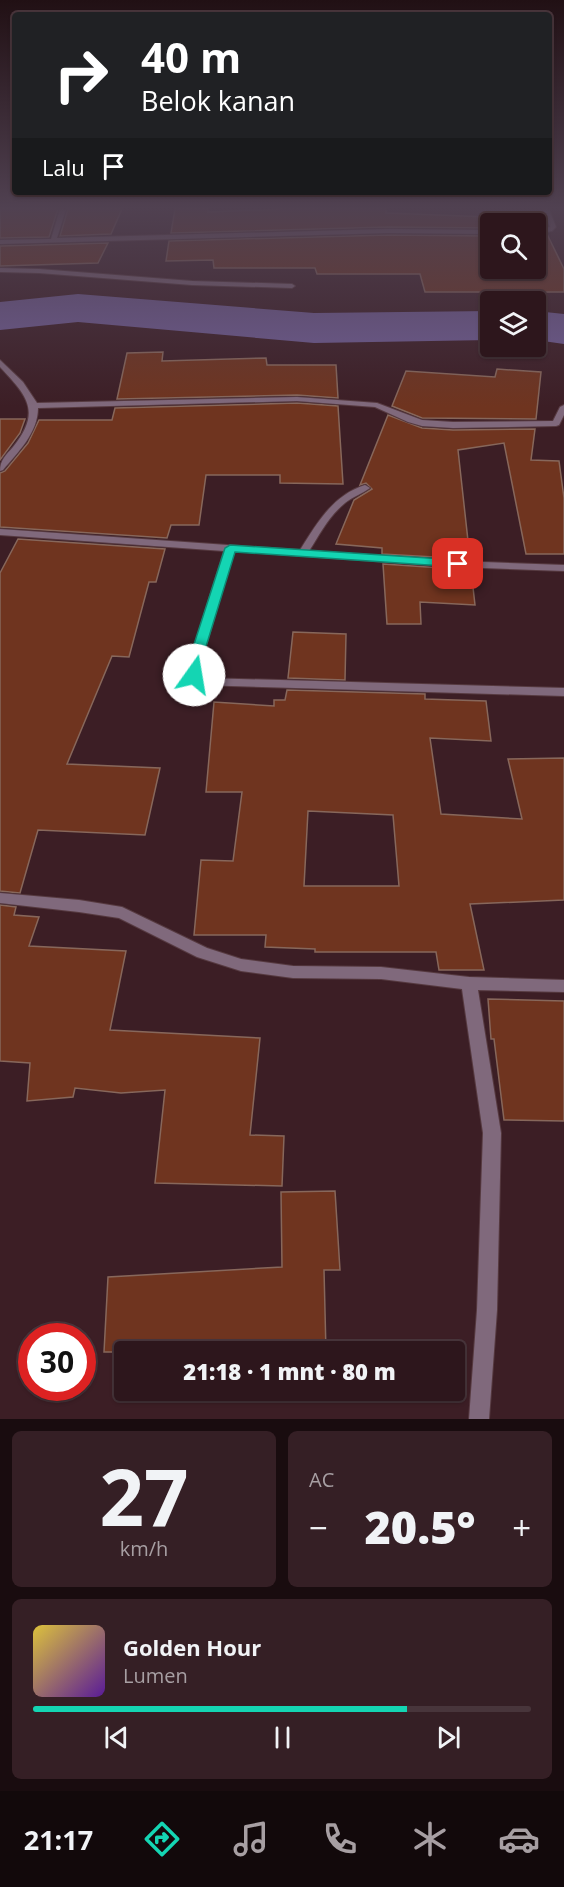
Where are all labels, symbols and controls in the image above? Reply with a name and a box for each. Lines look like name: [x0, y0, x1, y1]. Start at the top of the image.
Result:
text: 40 m: [141, 28, 241, 85]
icon: right: [42, 36, 120, 114]
text: Belok kanan: [141, 82, 295, 119]
icon: arrive: [97, 150, 130, 183]
text: Lalu: [42, 152, 85, 182]
map controls: [480, 213, 546, 357]
button: search: [480, 213, 546, 279]
button: layers: [480, 291, 546, 357]
pin: [432, 538, 483, 589]
icon: arrive: [441, 547, 474, 580]
position arrow: [162, 643, 226, 707]
speed limit sign: 30: [18, 1323, 96, 1401]
text: 21:18 · 1 mnt · 80 m: [183, 1356, 396, 1386]
text: 27: [99, 1443, 189, 1549]
text: AC: [309, 1466, 334, 1493]
text: 20.5°: [364, 1496, 476, 1557]
text: −: [309, 1505, 328, 1550]
text: +: [512, 1505, 531, 1550]
text: km/h: [120, 1535, 168, 1562]
text: Golden Hour: [123, 1632, 261, 1662]
text: Lumen: [123, 1662, 188, 1689]
icon: previous: [100, 1721, 133, 1754]
icon: pause: [266, 1721, 299, 1754]
icon: next: [432, 1721, 465, 1754]
icon: directions: [141, 1818, 183, 1860]
icon: music: [230, 1818, 272, 1860]
icon: phone: [319, 1818, 361, 1860]
icon: climate: [409, 1818, 451, 1860]
icon: car: [498, 1818, 540, 1860]
text: 21:17: [24, 1821, 93, 1858]

